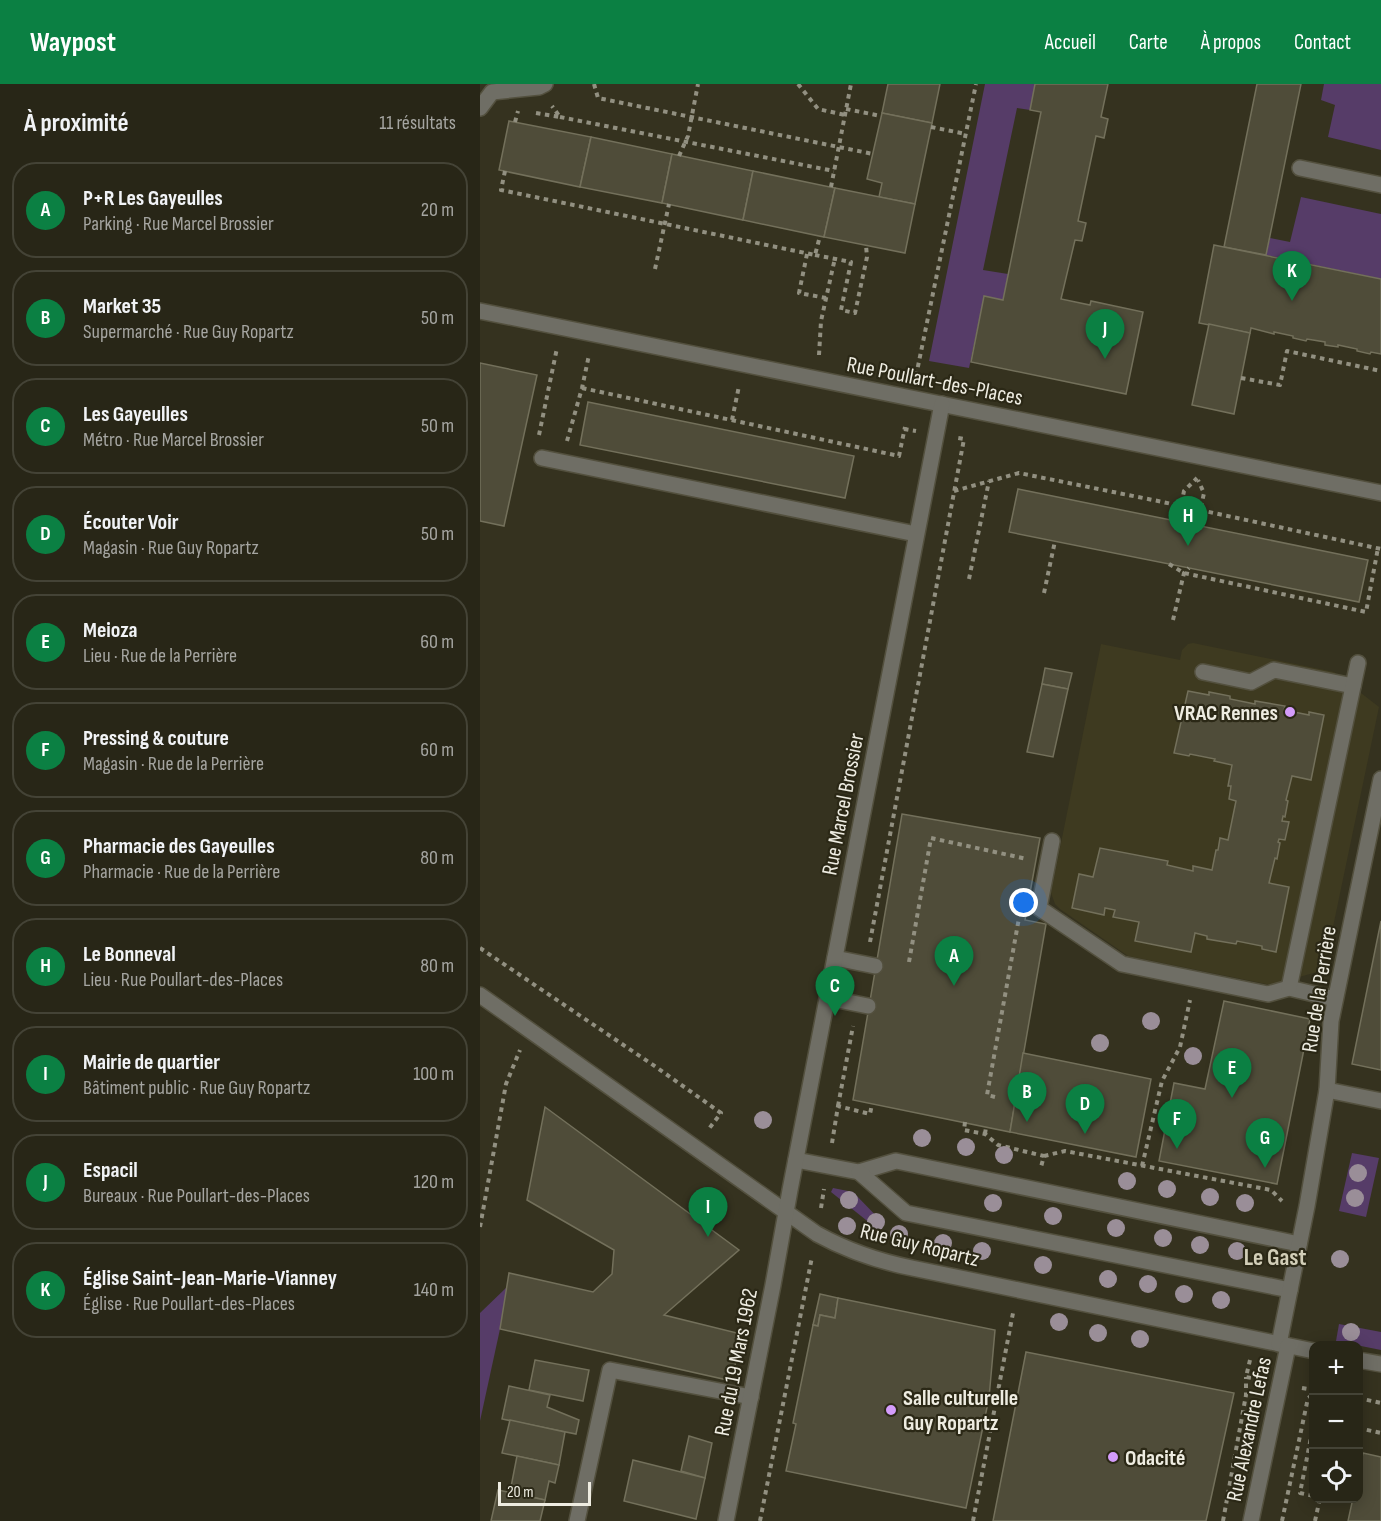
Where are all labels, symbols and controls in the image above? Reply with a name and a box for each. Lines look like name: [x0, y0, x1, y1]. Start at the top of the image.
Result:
text: Waypost: [30, 26, 116, 59]
text: Accueil: [1045, 30, 1096, 55]
text: Carte: [1129, 30, 1168, 55]
text: À propos: [1201, 30, 1261, 55]
text: Contact: [1294, 30, 1351, 55]
text: À proximité: [24, 108, 129, 139]
text: 11 résultats: [379, 111, 456, 135]
text: P+R Les Gayeulles: [83, 185, 223, 212]
text: A: [41, 198, 50, 222]
text: 20 m: [421, 198, 454, 222]
text: Parking · Rue Marcel Brossier: [83, 212, 274, 236]
pin: K: [1272, 252, 1312, 301]
text: Market 35: [83, 293, 161, 320]
text: B: [41, 306, 50, 330]
text: 50 m: [421, 306, 454, 330]
pin: J: [1086, 310, 1124, 359]
text: Supermarché · Rue Guy Ropartz: [83, 320, 294, 344]
street label: Rue Poullart-des-Places: [844, 351, 1025, 412]
text: Les Gayeulles: [83, 401, 188, 428]
text: C: [40, 414, 51, 438]
text: 50 m: [421, 414, 454, 438]
text: Métro · Rue Marcel Brossier: [83, 428, 264, 452]
pin: H: [1168, 496, 1208, 546]
text: Écouter Voir: [83, 509, 178, 536]
text: D: [40, 522, 51, 546]
text: 50 m: [421, 522, 454, 546]
text: Magasin · Rue Guy Ropartz: [83, 536, 259, 560]
text: Meioza: [83, 617, 138, 644]
text: E: [41, 630, 50, 654]
text: 60 m: [420, 630, 454, 654]
text: Lieu · Rue de la Perrière: [83, 644, 237, 668]
place label: VRAC Rennes: [1174, 700, 1278, 727]
marker: VRAC Rennes: [1283, 705, 1297, 719]
text: Pressing & couture: [83, 725, 229, 752]
street label: Rue Marcel Brossier: [816, 731, 870, 878]
text: F: [41, 738, 50, 762]
text: 60 m: [420, 738, 454, 762]
text: Magasin · Rue de la Perrière: [83, 752, 264, 776]
text: Pharmacie des Gayeulles: [83, 833, 275, 860]
text: G: [40, 846, 51, 870]
text: 80 m: [420, 846, 454, 870]
text: Pharmacie · Rue de la Perrière: [83, 860, 280, 884]
your location: [1009, 888, 1038, 917]
street label: Rue de la Perrière: [1296, 924, 1343, 1054]
pin: A: [934, 936, 974, 986]
text: Le Bonneval: [83, 941, 176, 968]
text: H: [40, 954, 51, 978]
text: 80 m: [420, 954, 454, 978]
pin: C: [816, 966, 854, 1016]
text: Lieu · Rue Poullart-des-Places: [83, 968, 283, 992]
pin: E: [1212, 1048, 1251, 1098]
text: Mairie de quartier: [83, 1049, 220, 1076]
text: I: [43, 1062, 48, 1086]
text: 100 m: [413, 1062, 454, 1086]
pin: B: [1008, 1072, 1046, 1122]
text: Bâtiment public · Rue Guy Ropartz: [83, 1076, 310, 1100]
pin: D: [1066, 1084, 1104, 1134]
pin: F: [1158, 1100, 1196, 1149]
pin: G: [1246, 1118, 1284, 1168]
text: Espacil: [83, 1157, 138, 1184]
text: J: [43, 1170, 48, 1194]
text: 120 m: [414, 1170, 454, 1194]
text: Bureaux · Rue Poullart-des-Places: [83, 1184, 310, 1208]
pin: I: [688, 1188, 728, 1237]
street label: Rue Guy Ropartz: [857, 1218, 982, 1273]
district label: Le Gast: [1244, 1243, 1306, 1272]
text: Église Saint-Jean-Marie-Vianney: [83, 1265, 337, 1292]
text: K: [41, 1278, 50, 1302]
text: 140 m: [414, 1278, 454, 1302]
street label: Rue du 19 Mars 1962: [709, 1286, 764, 1438]
text: Église · Rue Poullart-des-Places: [83, 1292, 295, 1316]
map controls: [1309, 1341, 1363, 1503]
button: +: [1309, 1341, 1363, 1395]
street label: Rue Alexandre Lefas: [1221, 1355, 1278, 1504]
place label: Salle culturelle Guy Ropartz: [903, 1385, 1018, 1437]
button: −: [1309, 1395, 1363, 1449]
marker: Salle culturelle Guy Ropartz: [884, 1403, 898, 1417]
place label: Odacité: [1125, 1445, 1185, 1472]
button: locate: [1309, 1449, 1363, 1503]
marker: Odacité: [1106, 1450, 1120, 1464]
scale bar: [498, 1479, 591, 1506]
text: 20 m: [507, 1483, 534, 1502]

